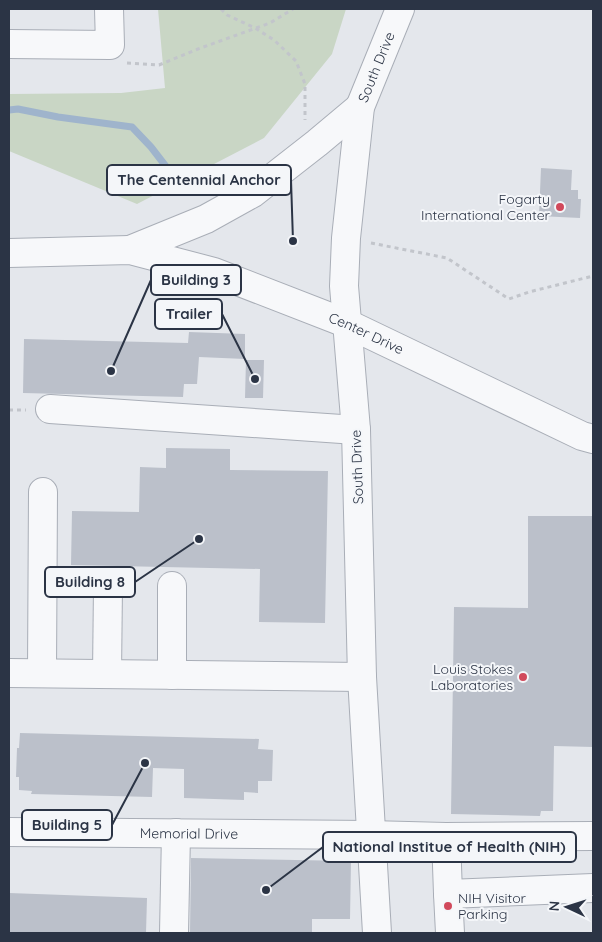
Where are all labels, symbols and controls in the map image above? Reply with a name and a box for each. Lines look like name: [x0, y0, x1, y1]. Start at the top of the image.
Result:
street label: South Drive: [354, 29, 399, 105]
callout: The Centennial Anchor: [107, 165, 291, 195]
text: The Centennial Anchor: [117, 170, 281, 189]
place label: Fogarty International Center: [421, 190, 551, 224]
marker: Fogarty International Center: [554, 201, 566, 213]
callout: Building 3: [151, 265, 241, 295]
text: Building 3: [161, 270, 231, 289]
callout: Trailer: [155, 299, 222, 329]
text: Trailer: [165, 304, 213, 323]
street label: Center Drive: [326, 308, 407, 358]
street label: South Drive: [347, 429, 367, 505]
callout: Building 8: [45, 567, 135, 597]
text: Building 8: [55, 572, 125, 591]
place label: Louis Stokes Laboratories: [430, 660, 513, 694]
marker: Louis Stokes Laboratories: [517, 671, 529, 683]
callout: Building 5: [22, 810, 112, 840]
text: Building 5: [32, 815, 102, 834]
street label: Memorial Drive: [140, 824, 238, 843]
callout: National Institue of Health (NIH): [323, 832, 576, 862]
text: National Institue of Health (NIH): [332, 837, 566, 856]
north arrow: [542, 882, 592, 932]
place label: NIH Visitor Parking: [458, 889, 527, 923]
marker: NIH Visitor Parking: [442, 900, 454, 912]
text: N: [545, 900, 563, 912]

